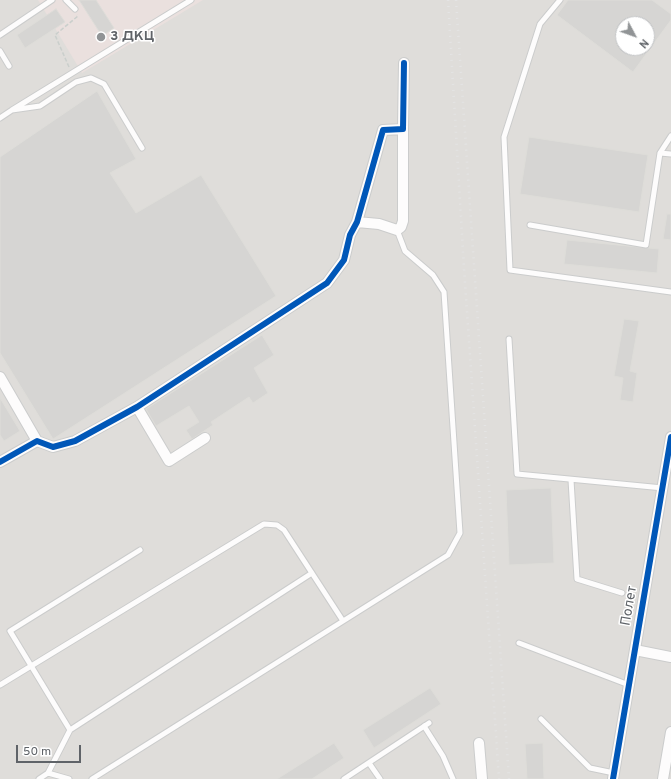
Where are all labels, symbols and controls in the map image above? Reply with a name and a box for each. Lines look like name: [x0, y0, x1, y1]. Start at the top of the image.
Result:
north arrow: [615, 16, 655, 56]
place label: 3 ДКЦ: [110, 29, 154, 45]
marker: 3 ДКЦ: [95, 31, 107, 43]
text: N: [635, 36, 651, 51]
street label: Полет: [618, 585, 642, 627]
scale bar: [18, 737, 83, 763]
text: 50 m: [23, 744, 51, 760]

